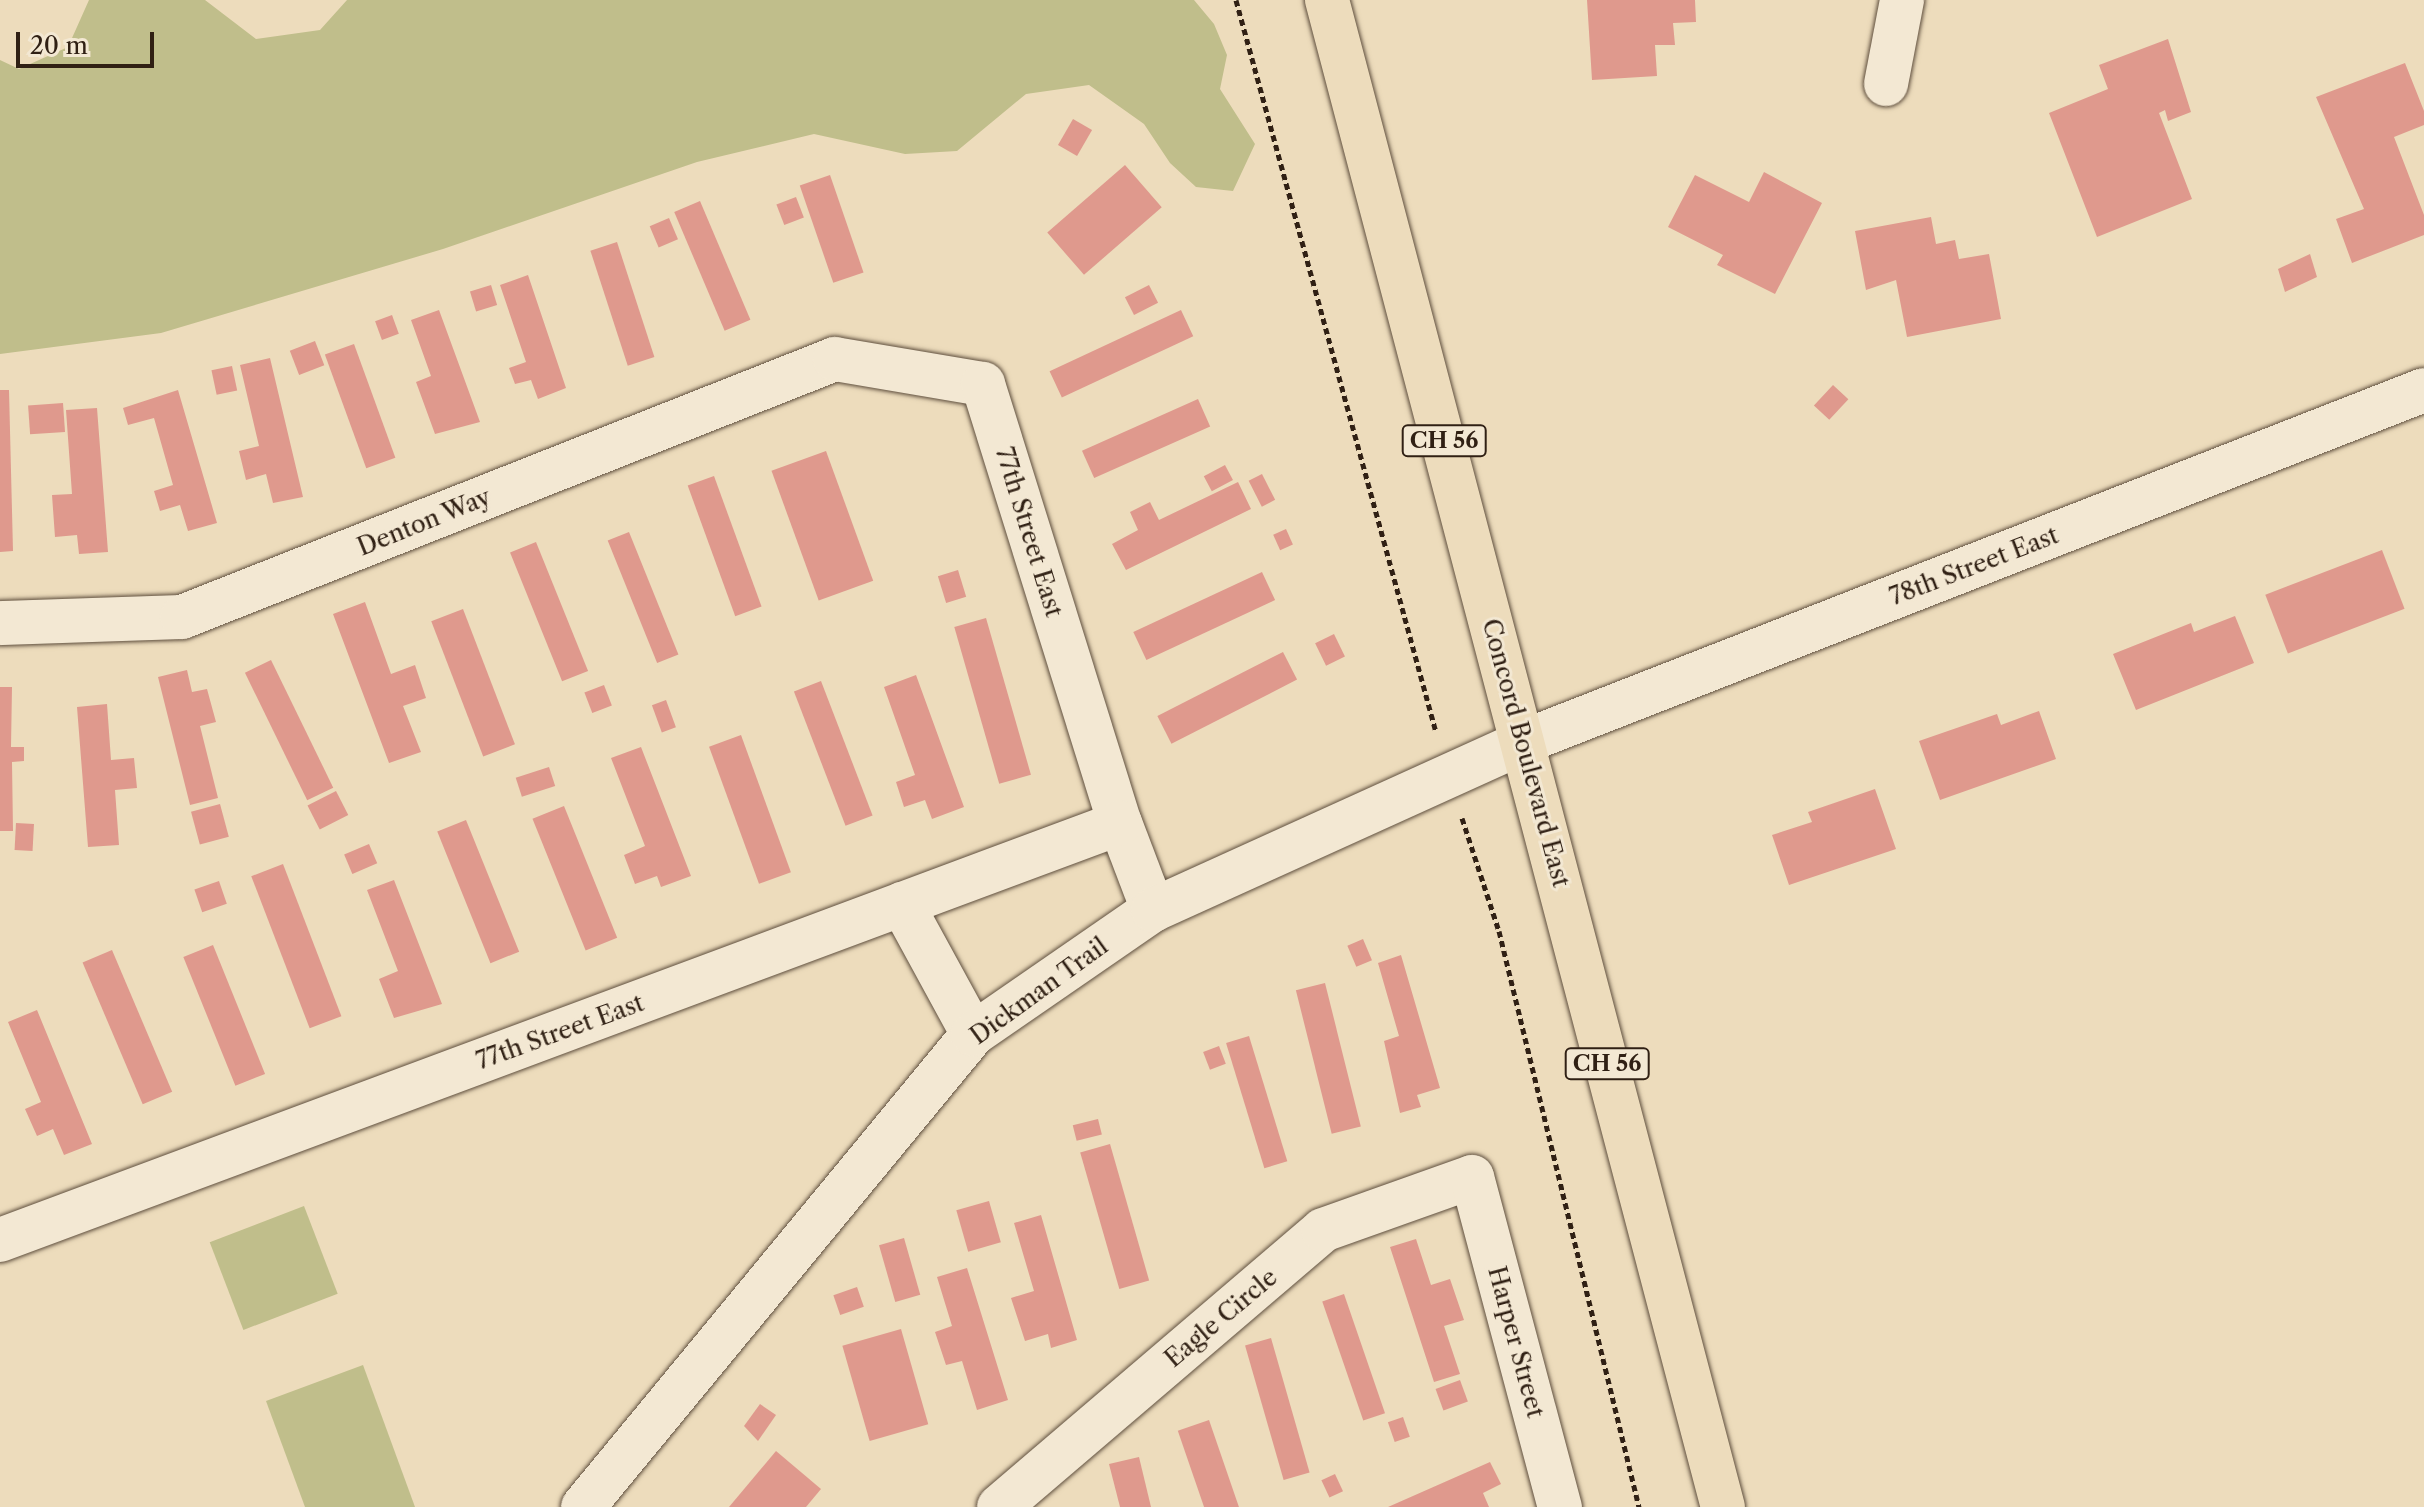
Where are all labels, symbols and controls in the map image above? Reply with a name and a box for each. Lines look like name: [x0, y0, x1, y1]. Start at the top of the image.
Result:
scale bar: [20, 16, 158, 66]
text: 20 m: [30, 31, 88, 60]
road number: CH 56: [1400, 423, 1488, 459]
street label: 77th Street East: [990, 444, 1068, 620]
street label: Denton Way: [353, 482, 495, 562]
street label: 78th Street East: [1886, 521, 2062, 611]
street label: Concord Boulevard East: [1476, 616, 1576, 890]
street label: Dickman Trail: [964, 931, 1114, 1051]
street label: 77th Street East: [472, 988, 648, 1076]
road number: CH 56: [1563, 1046, 1651, 1082]
street label: Eagle Circle: [1159, 1263, 1283, 1373]
street label: Harper Street: [1482, 1263, 1550, 1421]

